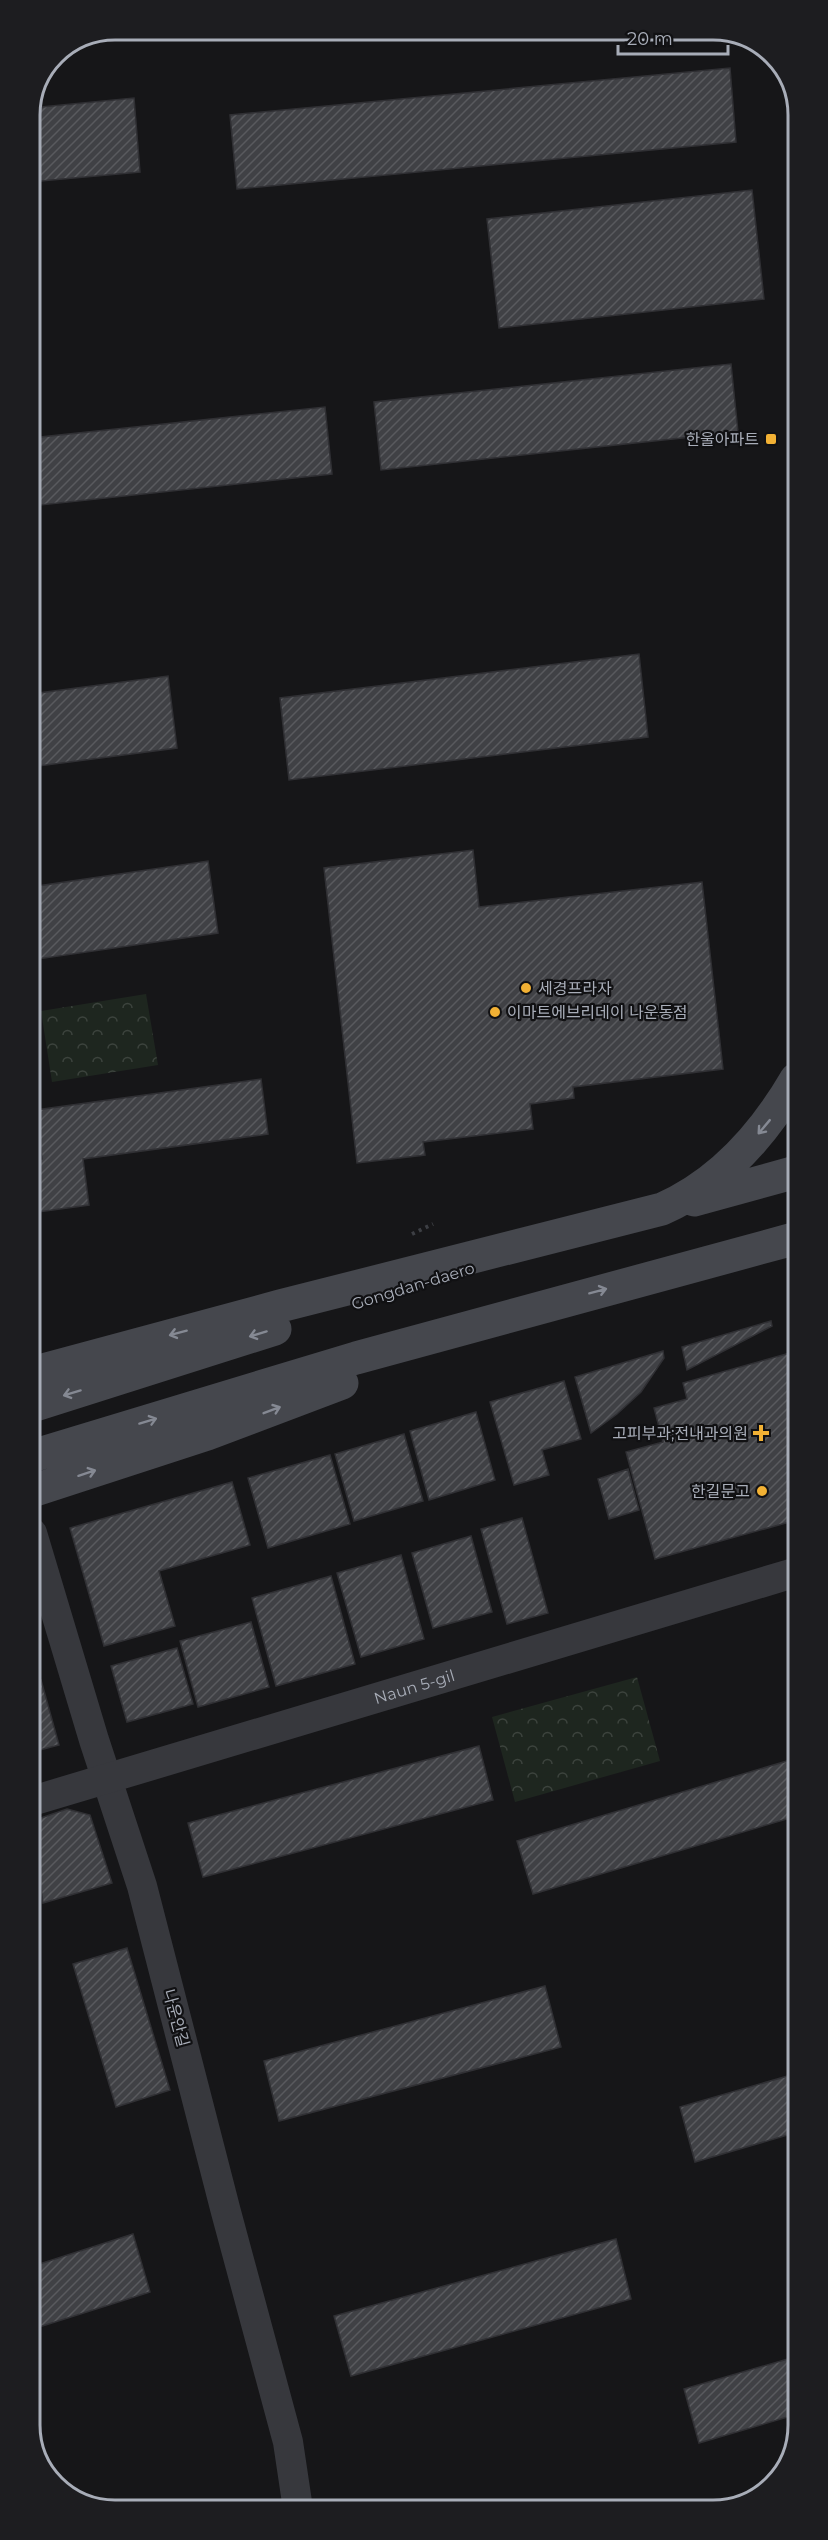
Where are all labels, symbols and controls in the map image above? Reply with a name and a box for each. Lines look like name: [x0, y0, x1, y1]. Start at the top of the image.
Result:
scale bar: [618, 18, 728, 56]
text: 20 m: [627, 28, 673, 50]
place label: 한울아파트: [685, 430, 759, 449]
marker: 한울아파트: [764, 432, 778, 446]
place label: 세경프라자: [538, 979, 612, 998]
marker: 세경프라자: [519, 981, 533, 995]
place label: 이마트에브리데이 나운동점: [507, 1003, 688, 1022]
marker: 이마트에브리데이 나운동점: [488, 1005, 502, 1019]
one-way arrow: [757, 1119, 771, 1134]
street label: Gongdan-daero: [349, 1258, 477, 1314]
one-way arrow: [588, 1285, 607, 1296]
one-way arrow: [169, 1328, 188, 1340]
one-way arrow: [249, 1330, 268, 1341]
one-way arrow: [63, 1388, 82, 1399]
one-way arrow: [262, 1404, 281, 1415]
one-way arrow: [138, 1415, 157, 1426]
place label: 고피부과;전내과의원: [612, 1424, 748, 1443]
marker: 고피부과;전내과의원: [752, 1424, 770, 1442]
one-way arrow: [77, 1467, 96, 1478]
place label: 한길문고: [691, 1482, 750, 1501]
marker: 한길문고: [755, 1484, 769, 1498]
street label: Naun 5-gil: [372, 1666, 457, 1708]
street label: 나운안길: [159, 1987, 193, 2049]

